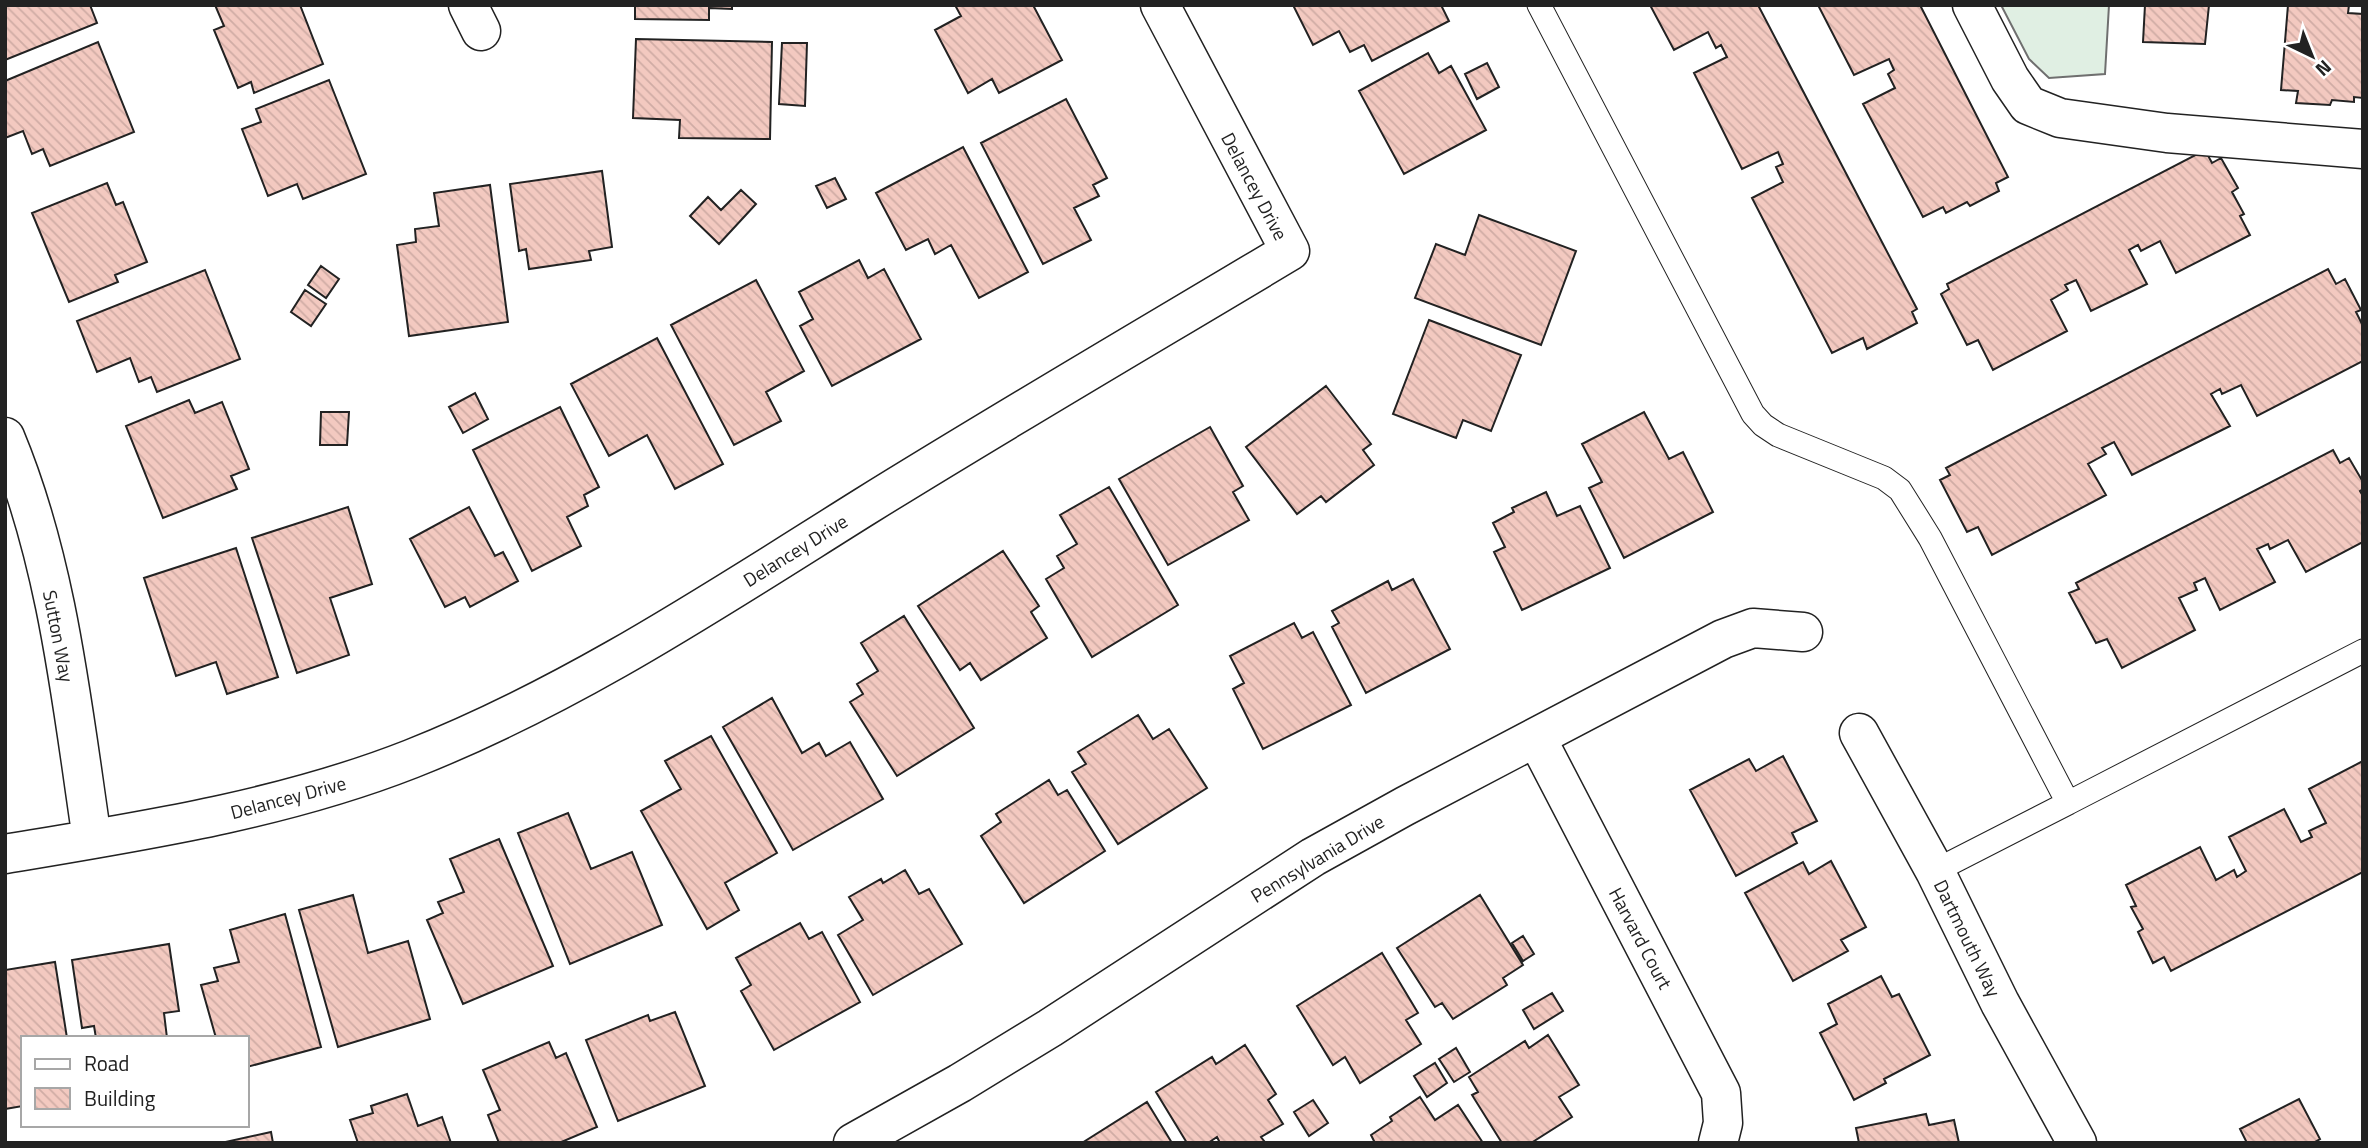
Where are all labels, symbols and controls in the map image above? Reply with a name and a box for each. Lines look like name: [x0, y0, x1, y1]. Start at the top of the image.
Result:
north arrow: [2277, 21, 2347, 91]
text: N: [2309, 54, 2339, 84]
street label: Delancey Drive: [1214, 127, 1296, 245]
street label: Delancey Drive: [737, 506, 853, 594]
street label: Sutton Way: [36, 587, 82, 685]
street label: Delancey Drive: [227, 768, 349, 826]
street label: Pennsylvania Drive: [1245, 807, 1389, 909]
street label: Dartmouth Way: [1927, 874, 2009, 1002]
street label: Harvard Court: [1602, 882, 1680, 994]
legend: [21, 1036, 248, 1127]
text: Road: [84, 1047, 129, 1079]
text: Building: [84, 1082, 156, 1114]

